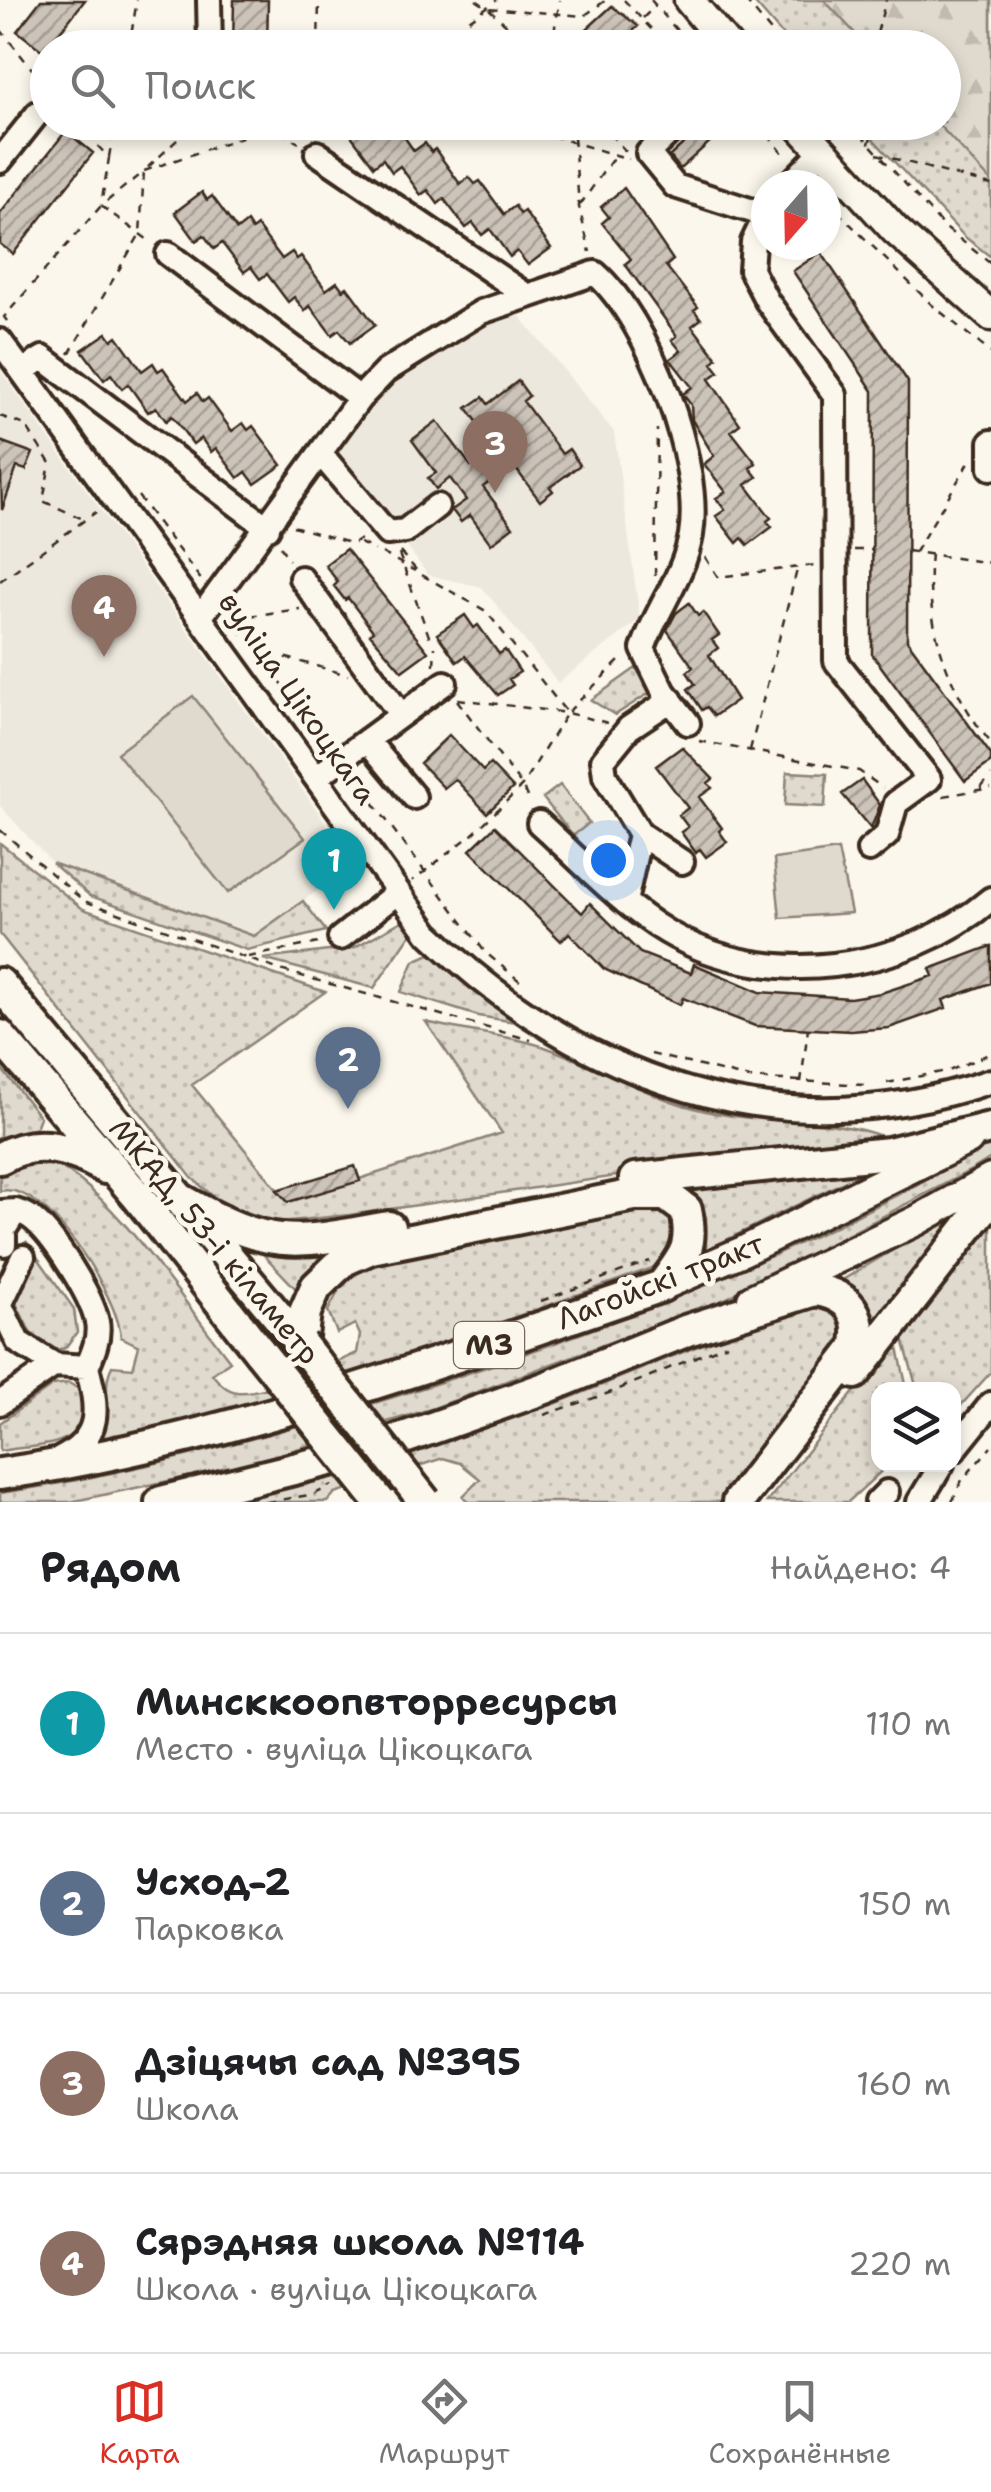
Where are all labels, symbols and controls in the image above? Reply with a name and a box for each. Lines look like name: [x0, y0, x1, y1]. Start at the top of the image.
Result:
search box: [30, 30, 961, 140]
icon: search: [65, 58, 120, 113]
text: Поиск: [145, 60, 256, 111]
north arrow: [751, 170, 841, 260]
pin: 3: [462, 410, 528, 493]
pin: 4: [72, 574, 136, 657]
street label: вуліца Цікоцкага: [209, 583, 387, 813]
pin: 1: [302, 828, 366, 910]
your location: [583, 835, 634, 886]
pin: 2: [316, 1026, 380, 1109]
street label: МКАД, 53-і кіламетр: [100, 1109, 330, 1373]
street label: Лагойскі тракт: [551, 1222, 770, 1339]
road number: М3: [454, 1322, 524, 1368]
map controls: [871, 1382, 961, 1472]
button: layers: [871, 1382, 961, 1472]
text: Рядом: [40, 1539, 181, 1595]
text: Найдено: 4: [770, 1546, 951, 1589]
text: Минсккоопвторресурсы: [135, 1676, 618, 1727]
text: 1: [65, 1702, 80, 1745]
text: 110 m: [865, 1702, 951, 1745]
text: Место · вуліца Цікоцкага: [135, 1727, 533, 1770]
text: Усход-2: [135, 1856, 290, 1907]
text: 2: [61, 1882, 84, 1925]
text: 150 m: [858, 1882, 951, 1925]
text: Парковка: [135, 1907, 284, 1950]
text: Дзіцячы сад №395: [135, 2036, 521, 2087]
text: 3: [61, 2062, 84, 2105]
text: 160 m: [856, 2062, 951, 2105]
text: Школа: [135, 2087, 239, 2130]
text: Сярэдняя школа №114: [135, 2216, 584, 2267]
text: 4: [61, 2242, 84, 2285]
text: 220 m: [848, 2242, 951, 2285]
text: Школа · вуліца Цікоцкага: [135, 2267, 537, 2310]
tab: Карта: [100, 2374, 180, 2472]
tab: Маршрут: [379, 2374, 509, 2472]
tab: Сохранённые: [709, 2374, 891, 2472]

